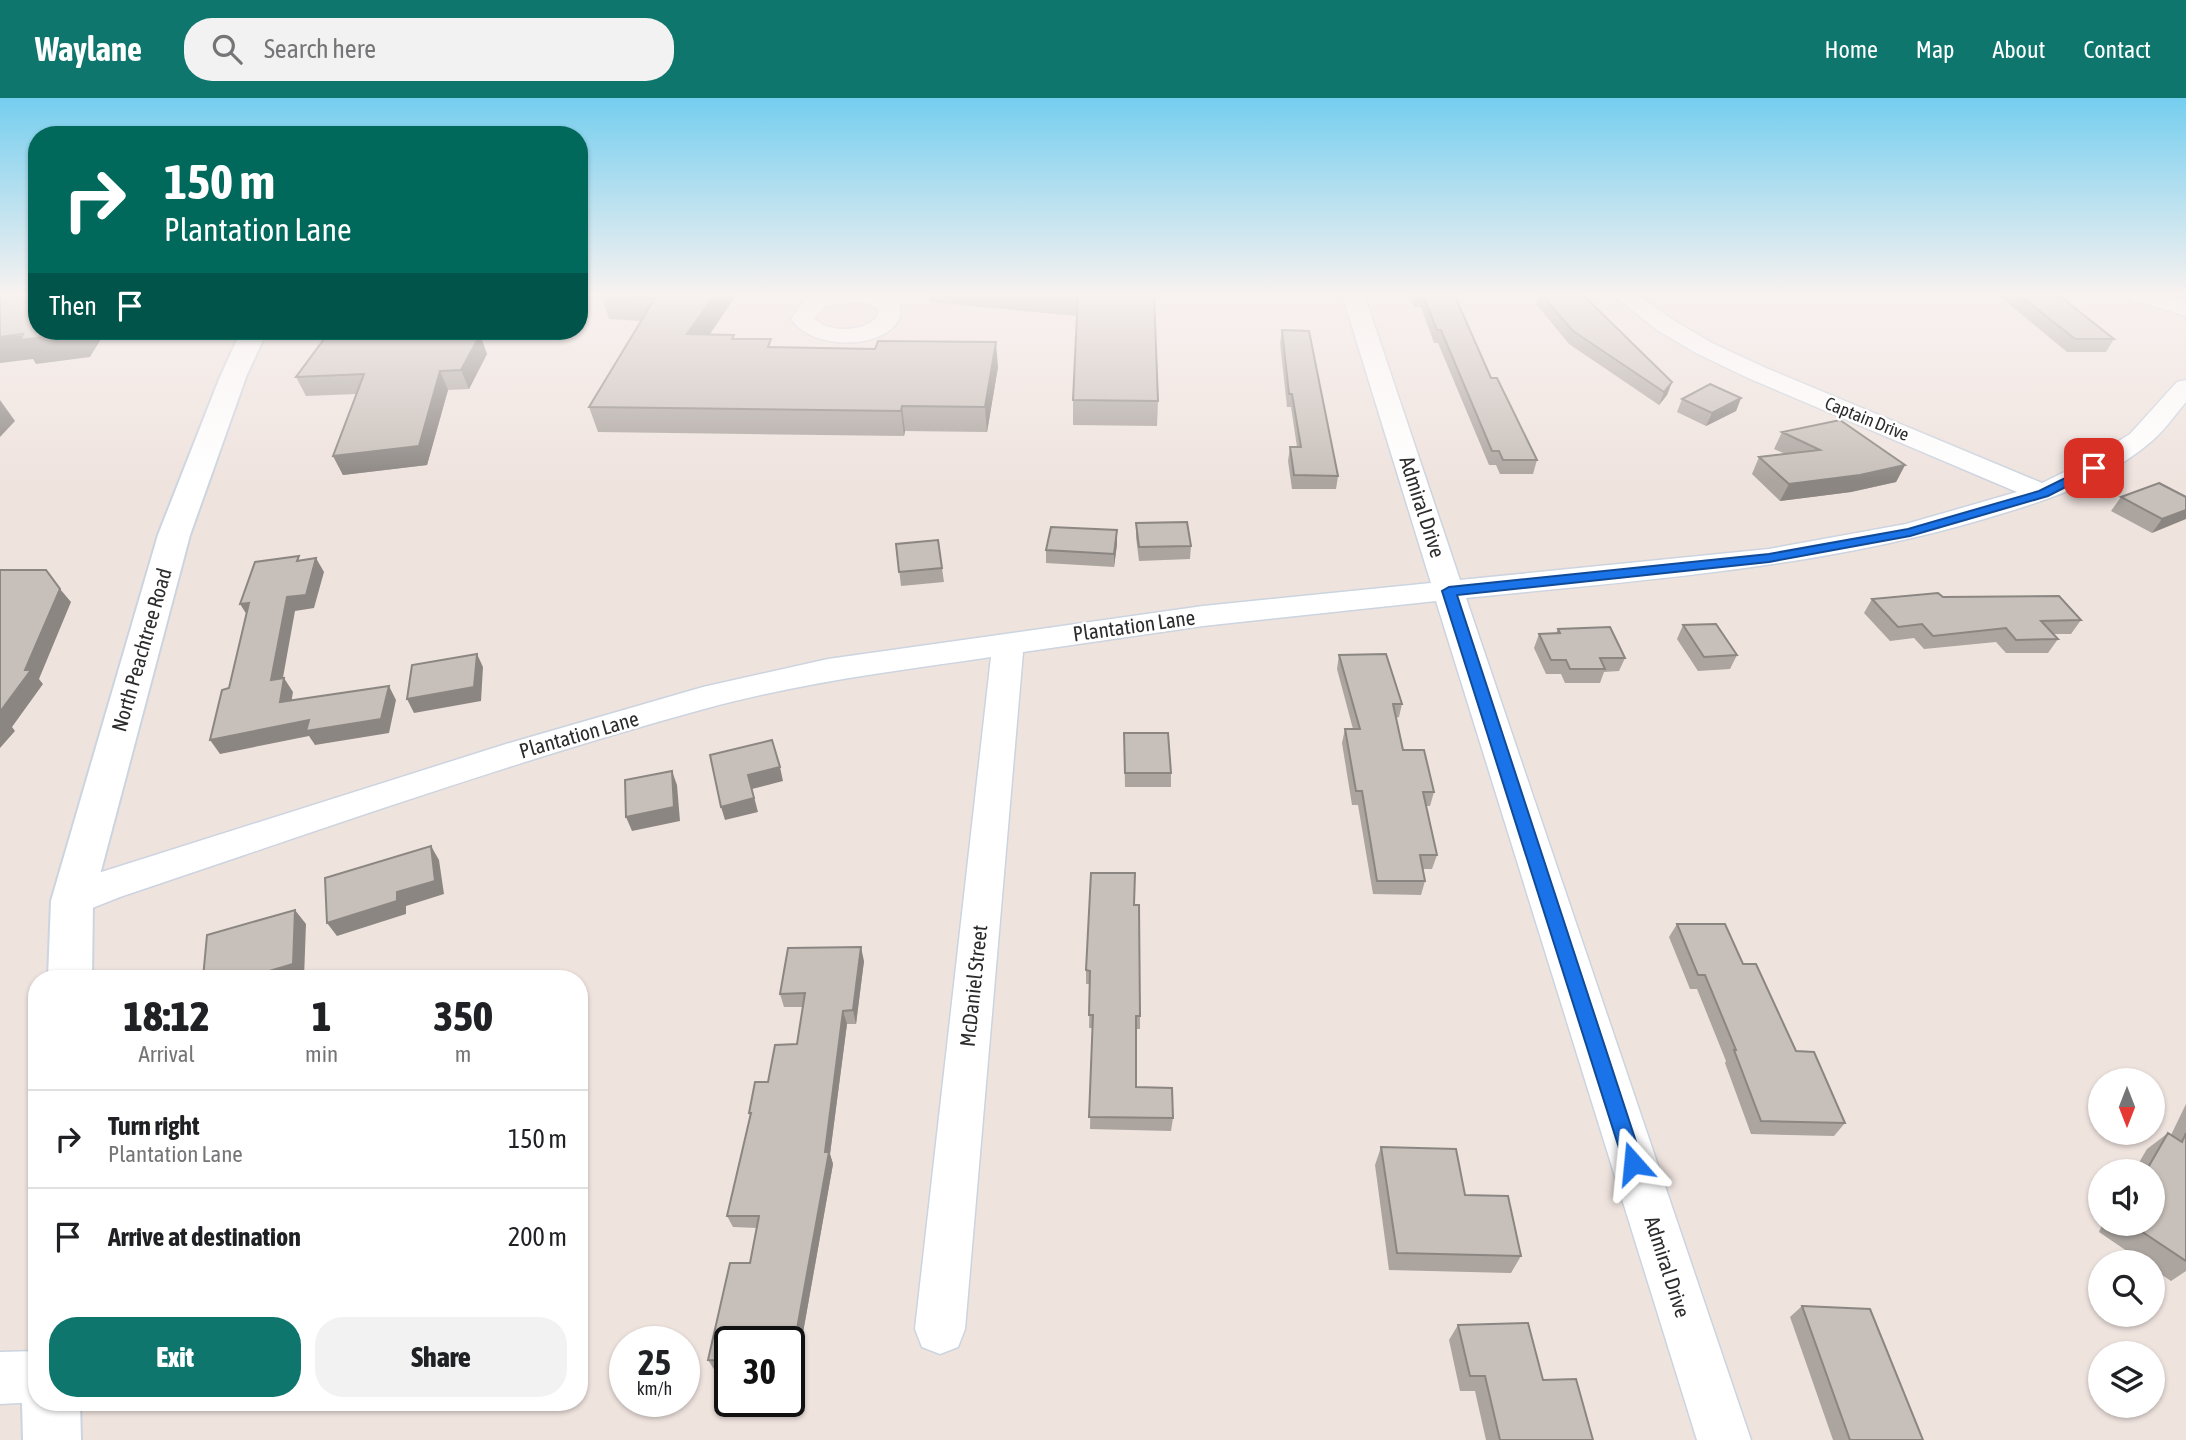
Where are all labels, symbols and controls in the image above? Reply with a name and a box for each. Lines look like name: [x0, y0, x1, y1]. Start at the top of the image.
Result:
search box: [184, 18, 674, 81]
text: Waylane: [35, 30, 142, 68]
icon: search: [208, 30, 246, 68]
text: Search here: [264, 34, 376, 64]
text: Home: [1824, 36, 1878, 63]
text: Map: [1916, 36, 1954, 63]
text: About: [1992, 36, 2045, 63]
text: Contact: [2083, 36, 2151, 63]
text: 150 m: [164, 153, 275, 209]
icon: right: [49, 154, 140, 245]
text: Plantation Lane: [164, 211, 352, 248]
icon: arrive: [111, 287, 149, 325]
text: Then: [49, 291, 97, 321]
street label: Captain Drive: [1822, 392, 1912, 445]
pin: [2064, 438, 2124, 498]
icon: arrive: [2075, 449, 2113, 487]
street label: Admiral Drive: [1395, 453, 1451, 560]
street label: North Peachtree Road: [106, 565, 176, 734]
street label: Plantation Lane: [1071, 605, 1196, 645]
street label: Plantation Lane: [516, 706, 641, 763]
street label: McDaniel Street: [955, 924, 991, 1048]
text: 18:12: [123, 992, 210, 1040]
text: 1: [312, 992, 331, 1040]
text: 350: [433, 992, 493, 1040]
text: Arrival: [138, 1041, 195, 1067]
text: min: [305, 1041, 338, 1067]
text: m: [455, 1041, 471, 1067]
north arrow: [2088, 1068, 2165, 1144]
map controls: [2088, 1068, 2165, 1418]
text: Turn right: [108, 1111, 199, 1141]
icon: right: [49, 1120, 87, 1158]
text: 150 m: [508, 1124, 567, 1154]
position arrow: [1596, 1126, 1670, 1200]
text: Plantation Lane: [108, 1141, 243, 1167]
button: sound: [2088, 1159, 2165, 1236]
street label: Admiral Drive: [1640, 1213, 1696, 1320]
icon: arrive: [49, 1218, 87, 1256]
text: Arrive at destination: [108, 1222, 301, 1252]
text: 200 m: [508, 1222, 567, 1252]
button: search: [2088, 1250, 2165, 1327]
button: Exit: [49, 1317, 301, 1397]
button: Share: [315, 1317, 567, 1397]
speed limit sign: 30: [714, 1326, 805, 1417]
button: layers: [2088, 1341, 2165, 1418]
text: 25: [638, 1342, 671, 1382]
text: km/h: [637, 1378, 672, 1399]

